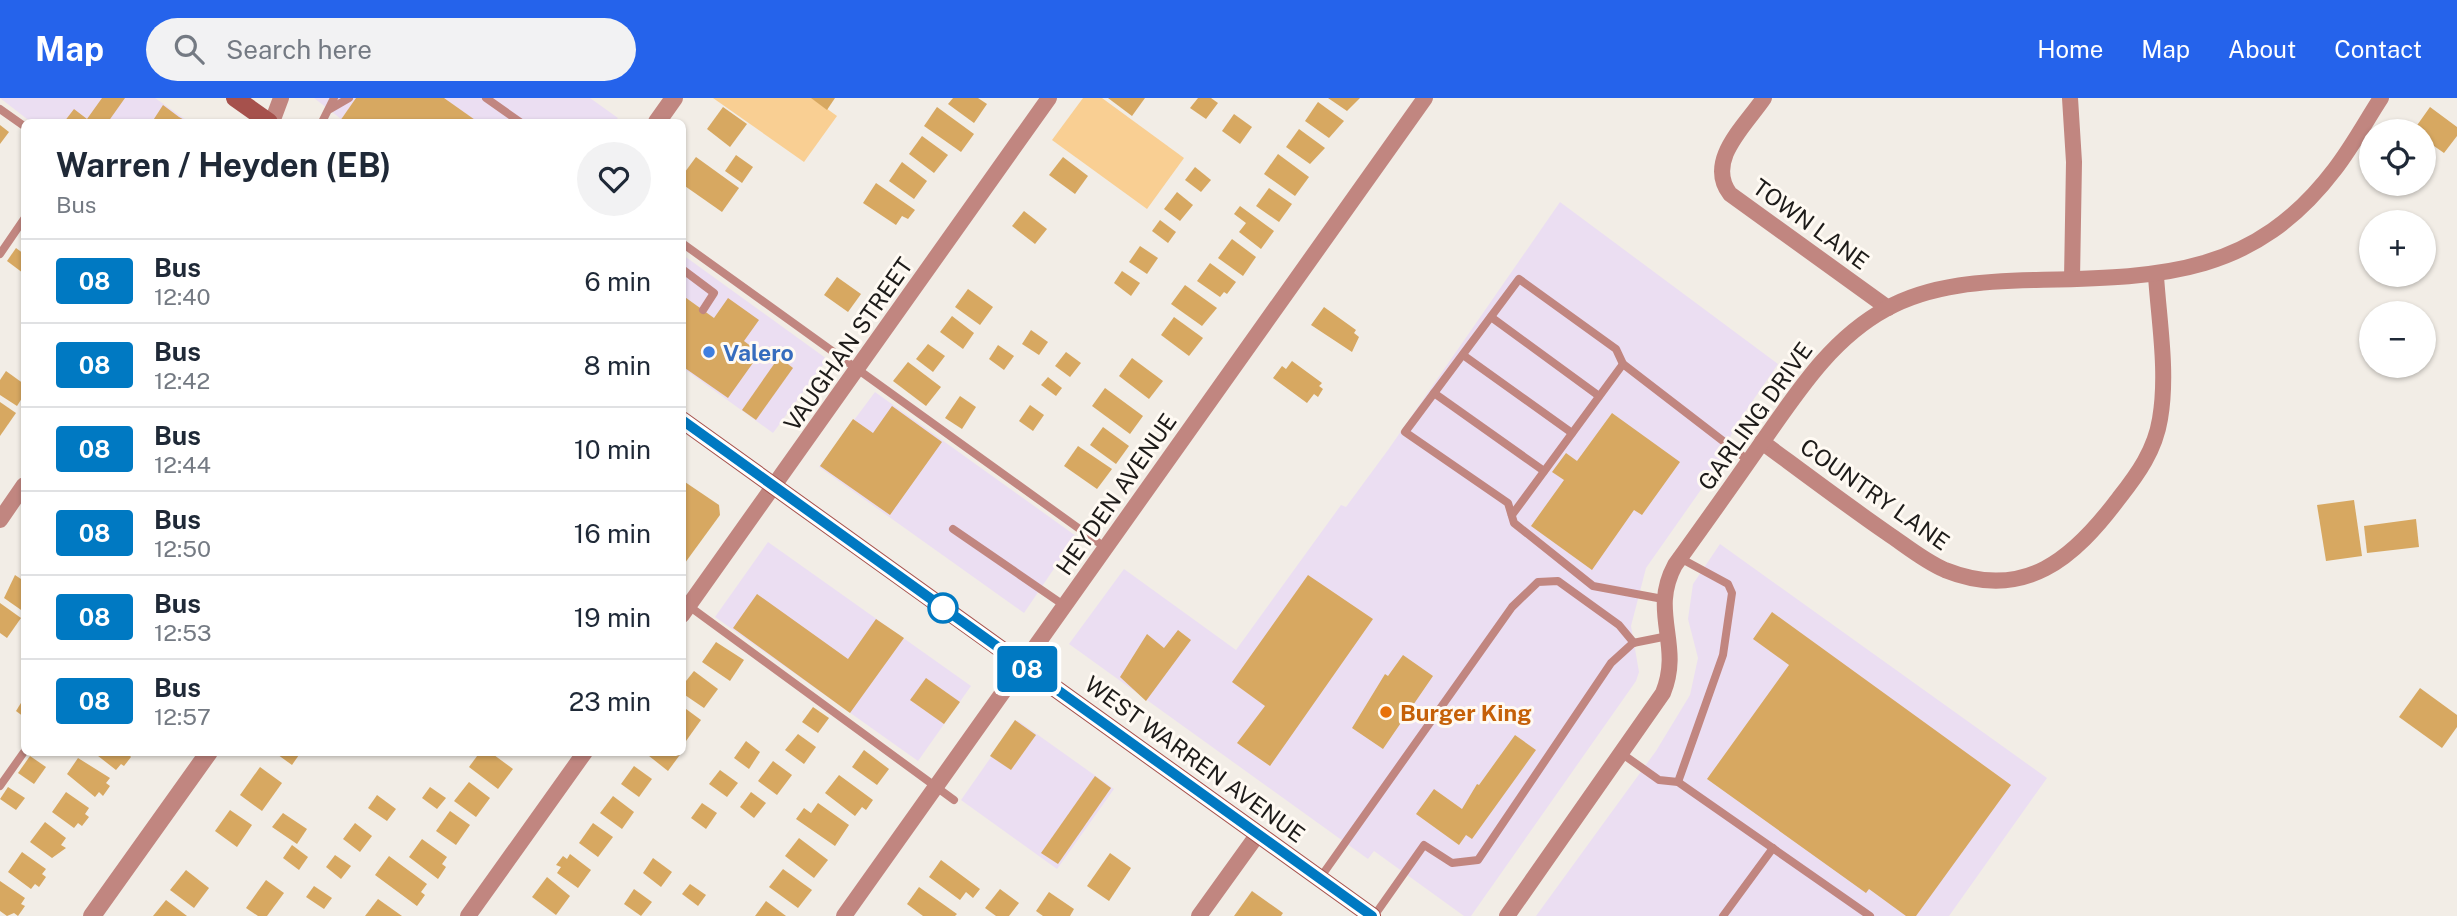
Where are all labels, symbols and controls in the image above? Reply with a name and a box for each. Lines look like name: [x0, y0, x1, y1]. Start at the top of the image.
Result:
search box: [146, 18, 636, 81]
text: Map: [35, 30, 104, 68]
icon: search: [170, 30, 208, 68]
text: Search here: [226, 34, 372, 65]
text: Home: [2037, 35, 2103, 63]
text: Map: [2141, 35, 2190, 63]
text: About: [2228, 35, 2296, 63]
text: Contact: [2334, 35, 2422, 63]
map controls: [2359, 119, 2436, 378]
button: locate: [2359, 119, 2436, 196]
button: heart: [577, 142, 651, 216]
text: Warren / Heyden (EB): [56, 146, 391, 184]
street label: TOWN LANE: [1748, 173, 1874, 275]
text: Bus: [56, 191, 96, 218]
button: +: [2359, 210, 2436, 287]
text: Bus: [154, 252, 201, 283]
street label: VAUGHAN STREET: [778, 252, 918, 436]
text: 6 min: [584, 266, 651, 297]
text: 08: [79, 267, 110, 295]
text: 12:40: [154, 283, 211, 310]
button: −: [2359, 301, 2436, 378]
text: Bus: [154, 336, 201, 367]
street label: GARLING DRIVE: [1692, 337, 1818, 495]
place label: Valero: [723, 339, 794, 366]
marker: Valero: [701, 344, 717, 360]
text: 8 min: [584, 350, 651, 381]
text: 08: [79, 351, 110, 379]
text: 12:42: [154, 367, 210, 394]
street label: HEYDEN AVENUE: [1050, 408, 1182, 580]
text: Bus: [154, 420, 201, 451]
street label: COUNTRY LANE: [1795, 433, 1955, 555]
text: 10 min: [574, 434, 651, 465]
text: 08: [79, 435, 110, 463]
text: 12:44: [154, 451, 211, 478]
text: Bus: [154, 504, 201, 535]
text: 16 min: [574, 518, 651, 549]
text: 08: [79, 519, 110, 547]
text: 12:50: [154, 535, 211, 562]
text: Bus: [154, 588, 201, 619]
unlabelled marker: [928, 593, 958, 623]
text: 19 min: [574, 602, 651, 633]
text: 08: [79, 603, 110, 631]
text: 12:53: [154, 619, 211, 646]
line badge: 08: [996, 646, 1058, 692]
text: 08: [1011, 655, 1043, 683]
street label: WEST WARREN AVENUE: [1080, 670, 1310, 848]
text: Bus: [154, 672, 201, 703]
text: 23 min: [569, 686, 651, 717]
text: 08: [79, 687, 110, 715]
place label: Burger King: [1400, 699, 1532, 726]
text: 12:57: [154, 703, 211, 730]
marker: Burger King: [1378, 704, 1394, 720]

